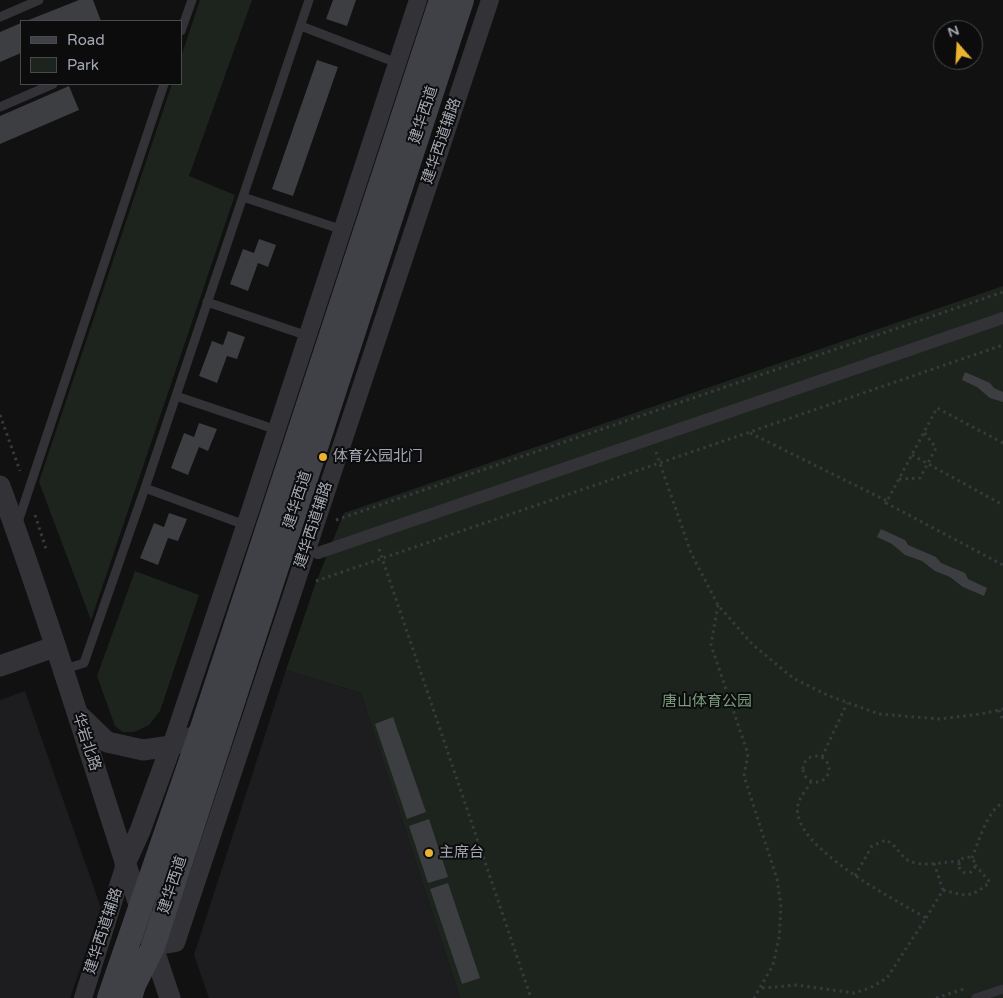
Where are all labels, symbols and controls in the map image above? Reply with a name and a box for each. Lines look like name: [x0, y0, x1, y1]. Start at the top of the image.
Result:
legend: [20, 20, 182, 85]
north arrow: [933, 20, 983, 70]
text: N: [945, 21, 961, 41]
text: Road: [67, 31, 105, 49]
text: Park: [67, 56, 99, 74]
street label: 建华西道: [406, 84, 442, 146]
street label: 建华西道辅路: [419, 96, 465, 186]
place label: 体育公园北门: [333, 448, 423, 466]
marker: 体育公园北门: [317, 451, 329, 463]
street label: 建华西道: [280, 469, 316, 531]
street label: 建华西道辅路: [292, 479, 336, 571]
park label: 唐山体育公园: [662, 693, 752, 711]
street label: 华岩北路: [68, 711, 104, 773]
place label: 主席台: [439, 844, 484, 862]
marker: 主席台: [423, 847, 435, 859]
street label: 建华西道: [155, 854, 191, 916]
street label: 建华西道辅路: [82, 885, 126, 977]

